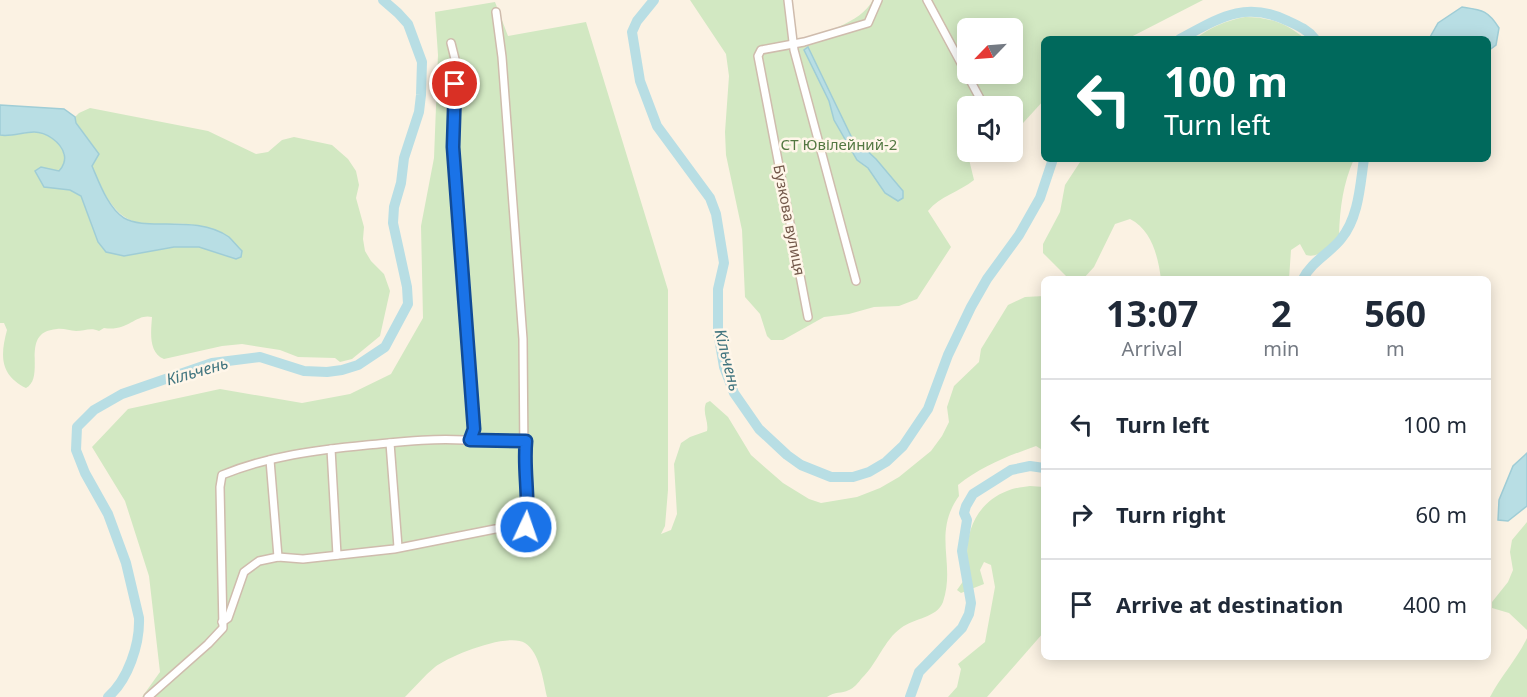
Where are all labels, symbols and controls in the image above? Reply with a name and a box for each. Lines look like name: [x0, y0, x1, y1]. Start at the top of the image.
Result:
north arrow: [957, 18, 1023, 84]
map controls: [957, 18, 1023, 162]
text: 100 m: [1164, 52, 1288, 109]
pin: [429, 58, 480, 109]
icon: left: [1065, 60, 1143, 138]
icon: arrive: [438, 67, 471, 100]
button: sound: [957, 96, 1023, 162]
text: Turn left: [1164, 106, 1270, 143]
park label: СT Ювілейний-2: [781, 134, 897, 154]
street label: Бузкова вулиця: [769, 163, 811, 277]
text: 13:07: [1106, 289, 1198, 338]
text: 2: [1271, 289, 1292, 338]
text: 560: [1364, 289, 1426, 338]
water label: Кільчень: [710, 327, 746, 393]
text: Arrival: [1122, 335, 1183, 362]
text: min: [1263, 335, 1299, 362]
text: m: [1386, 335, 1405, 362]
water label: Кільчень: [164, 352, 230, 390]
icon: left: [1065, 408, 1098, 441]
text: Turn left: [1116, 409, 1210, 439]
text: 100 m: [1403, 409, 1467, 439]
position arrow: [494, 495, 558, 559]
icon: right: [1065, 498, 1098, 531]
text: Turn right: [1116, 499, 1226, 529]
text: 60 m: [1416, 499, 1467, 529]
icon: arrive: [1065, 588, 1098, 621]
text: Arrive at destination: [1116, 589, 1343, 619]
text: 400 m: [1403, 589, 1467, 619]

